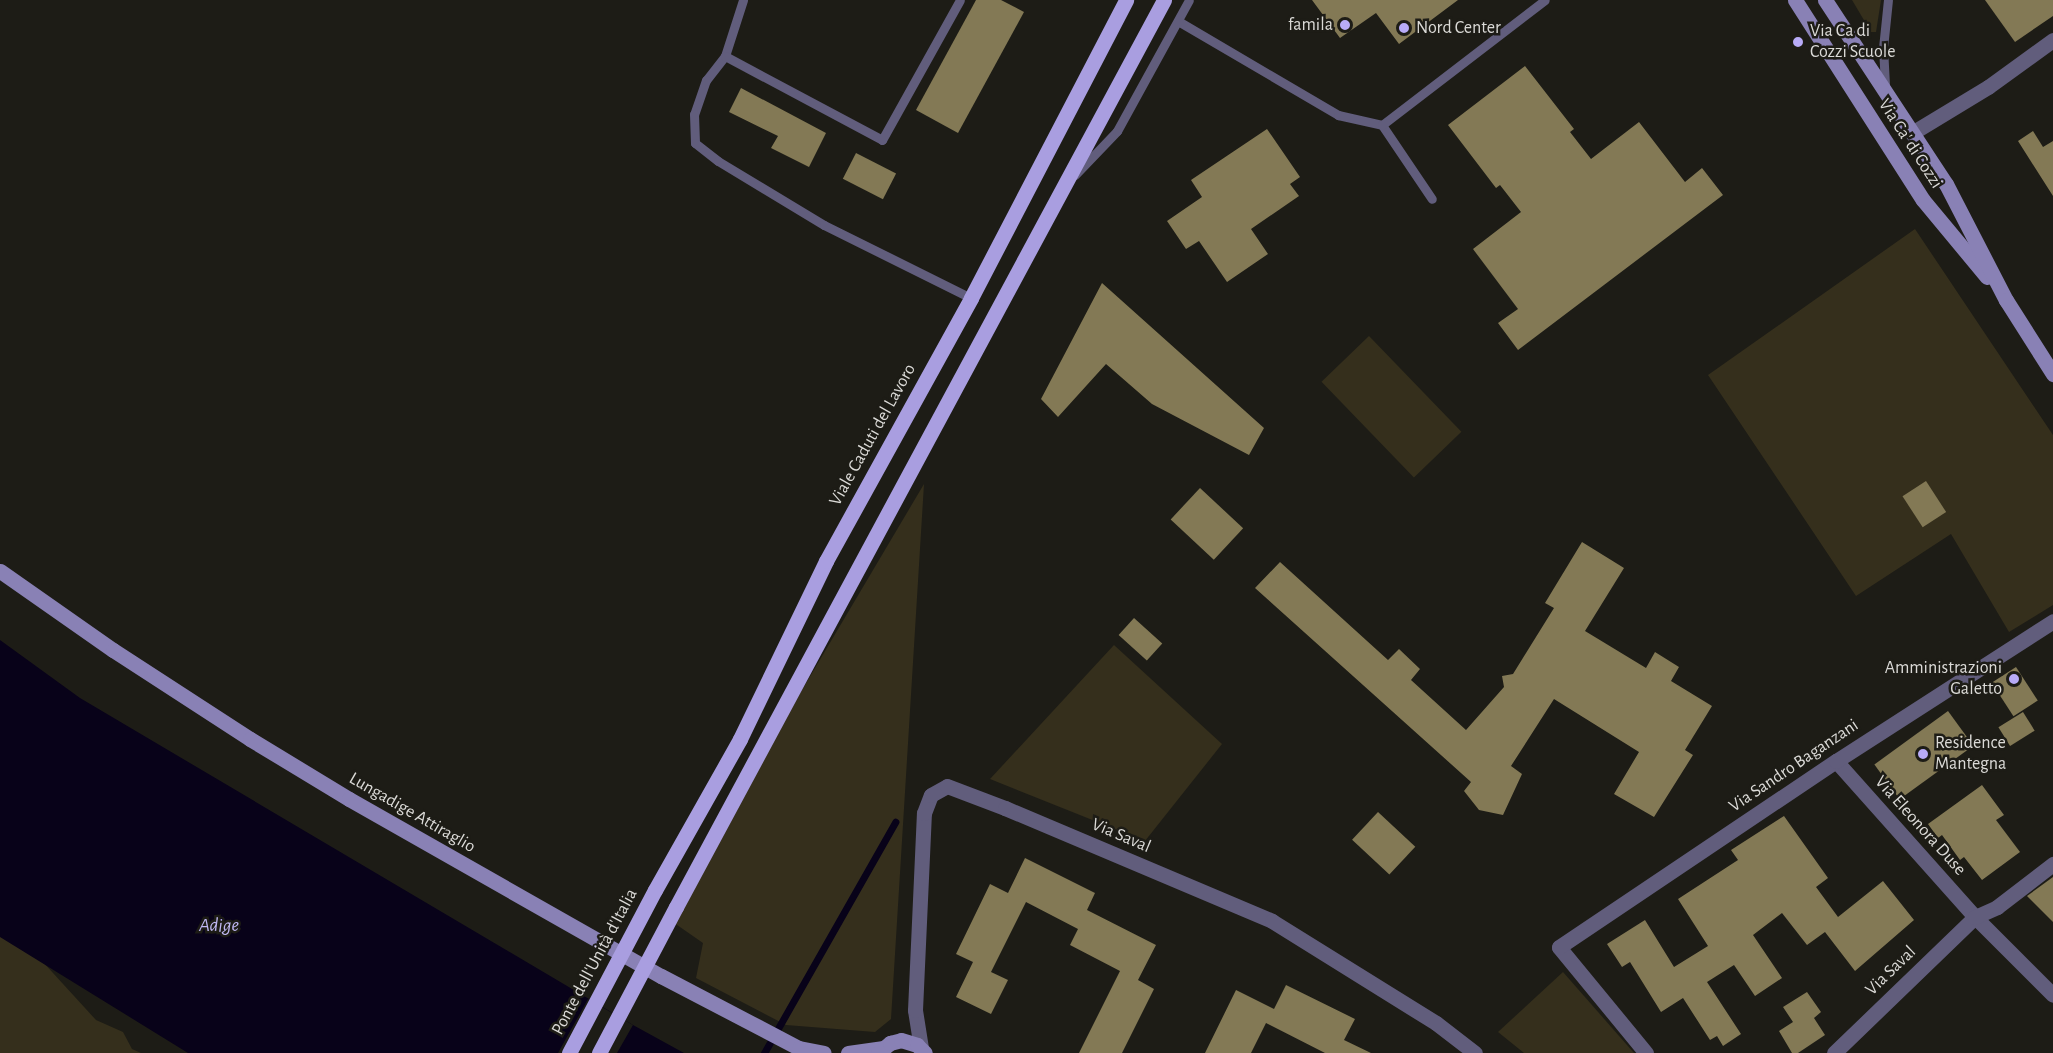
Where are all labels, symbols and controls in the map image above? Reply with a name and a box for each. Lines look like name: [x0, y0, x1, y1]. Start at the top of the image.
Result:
place label: famila: [1288, 14, 1333, 36]
place label: Nord Center: [1416, 17, 1501, 39]
marker: famila: [1338, 18, 1352, 32]
marker: Nord Center: [1397, 21, 1411, 35]
place label: Via Ca di Cozzi Scuole: [1810, 21, 1896, 63]
marker: Via Ca di Cozzi Scuole: [1791, 35, 1805, 49]
street label: Via Ca' di Cozzi: [1873, 95, 1947, 193]
street label: Viale Caduti del Lavoro: [825, 360, 921, 510]
place label: Amministrazioni Galetto: [1885, 658, 2002, 700]
marker: Amministrazioni Galetto: [2007, 672, 2021, 686]
street label: Via Sandro Baganzani: [1725, 715, 1863, 817]
place label: Residence Mantegna: [1935, 733, 2006, 776]
marker: Residence Mantegna: [1916, 747, 1930, 761]
street label: Lungadige Attiraglio: [345, 768, 479, 858]
street label: Via Eleonora Duse: [1870, 772, 1970, 880]
street label: Via Saval: [1088, 814, 1154, 858]
street label: Ponte dell'Unità d'Italia: [547, 885, 643, 1039]
water label: Adige: [199, 913, 239, 937]
street label: Via Saval: [1861, 942, 1921, 1000]

